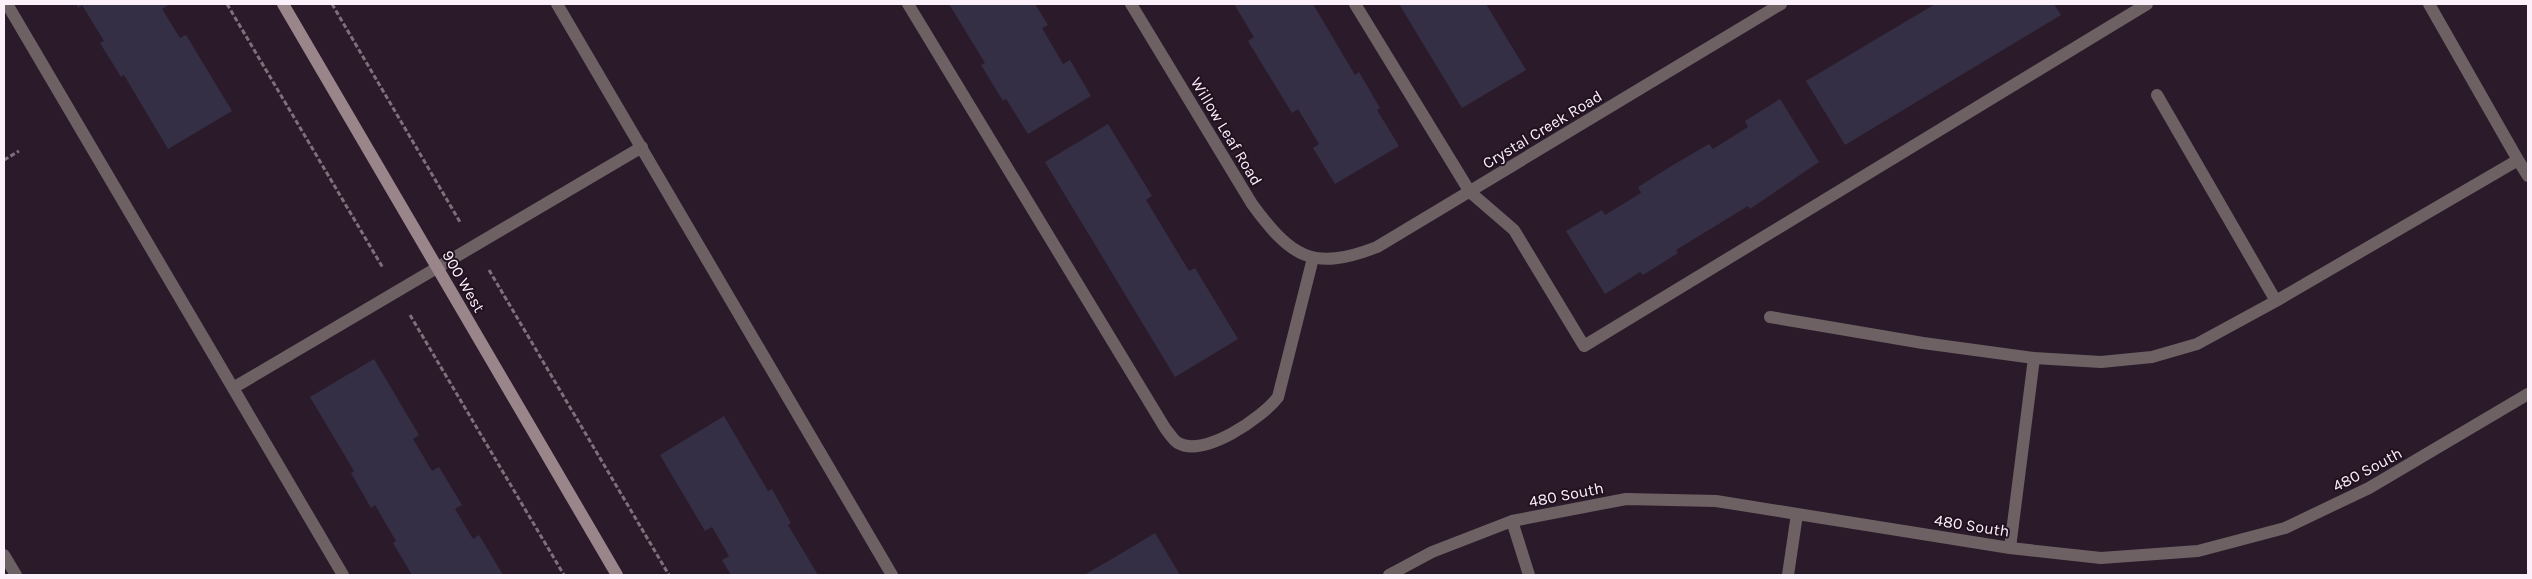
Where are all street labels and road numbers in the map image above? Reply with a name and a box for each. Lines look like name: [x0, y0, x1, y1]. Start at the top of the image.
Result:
street label: Willow Leaf Road: [1187, 74, 1266, 189]
street label: Crystal Creek Road: [1479, 86, 1606, 173]
street label: 900 West: [438, 247, 489, 316]
street label: 480 South: [2329, 443, 2405, 496]
street label: 480 South: [1527, 478, 1605, 511]
street label: 480 South: [1933, 510, 2011, 541]

